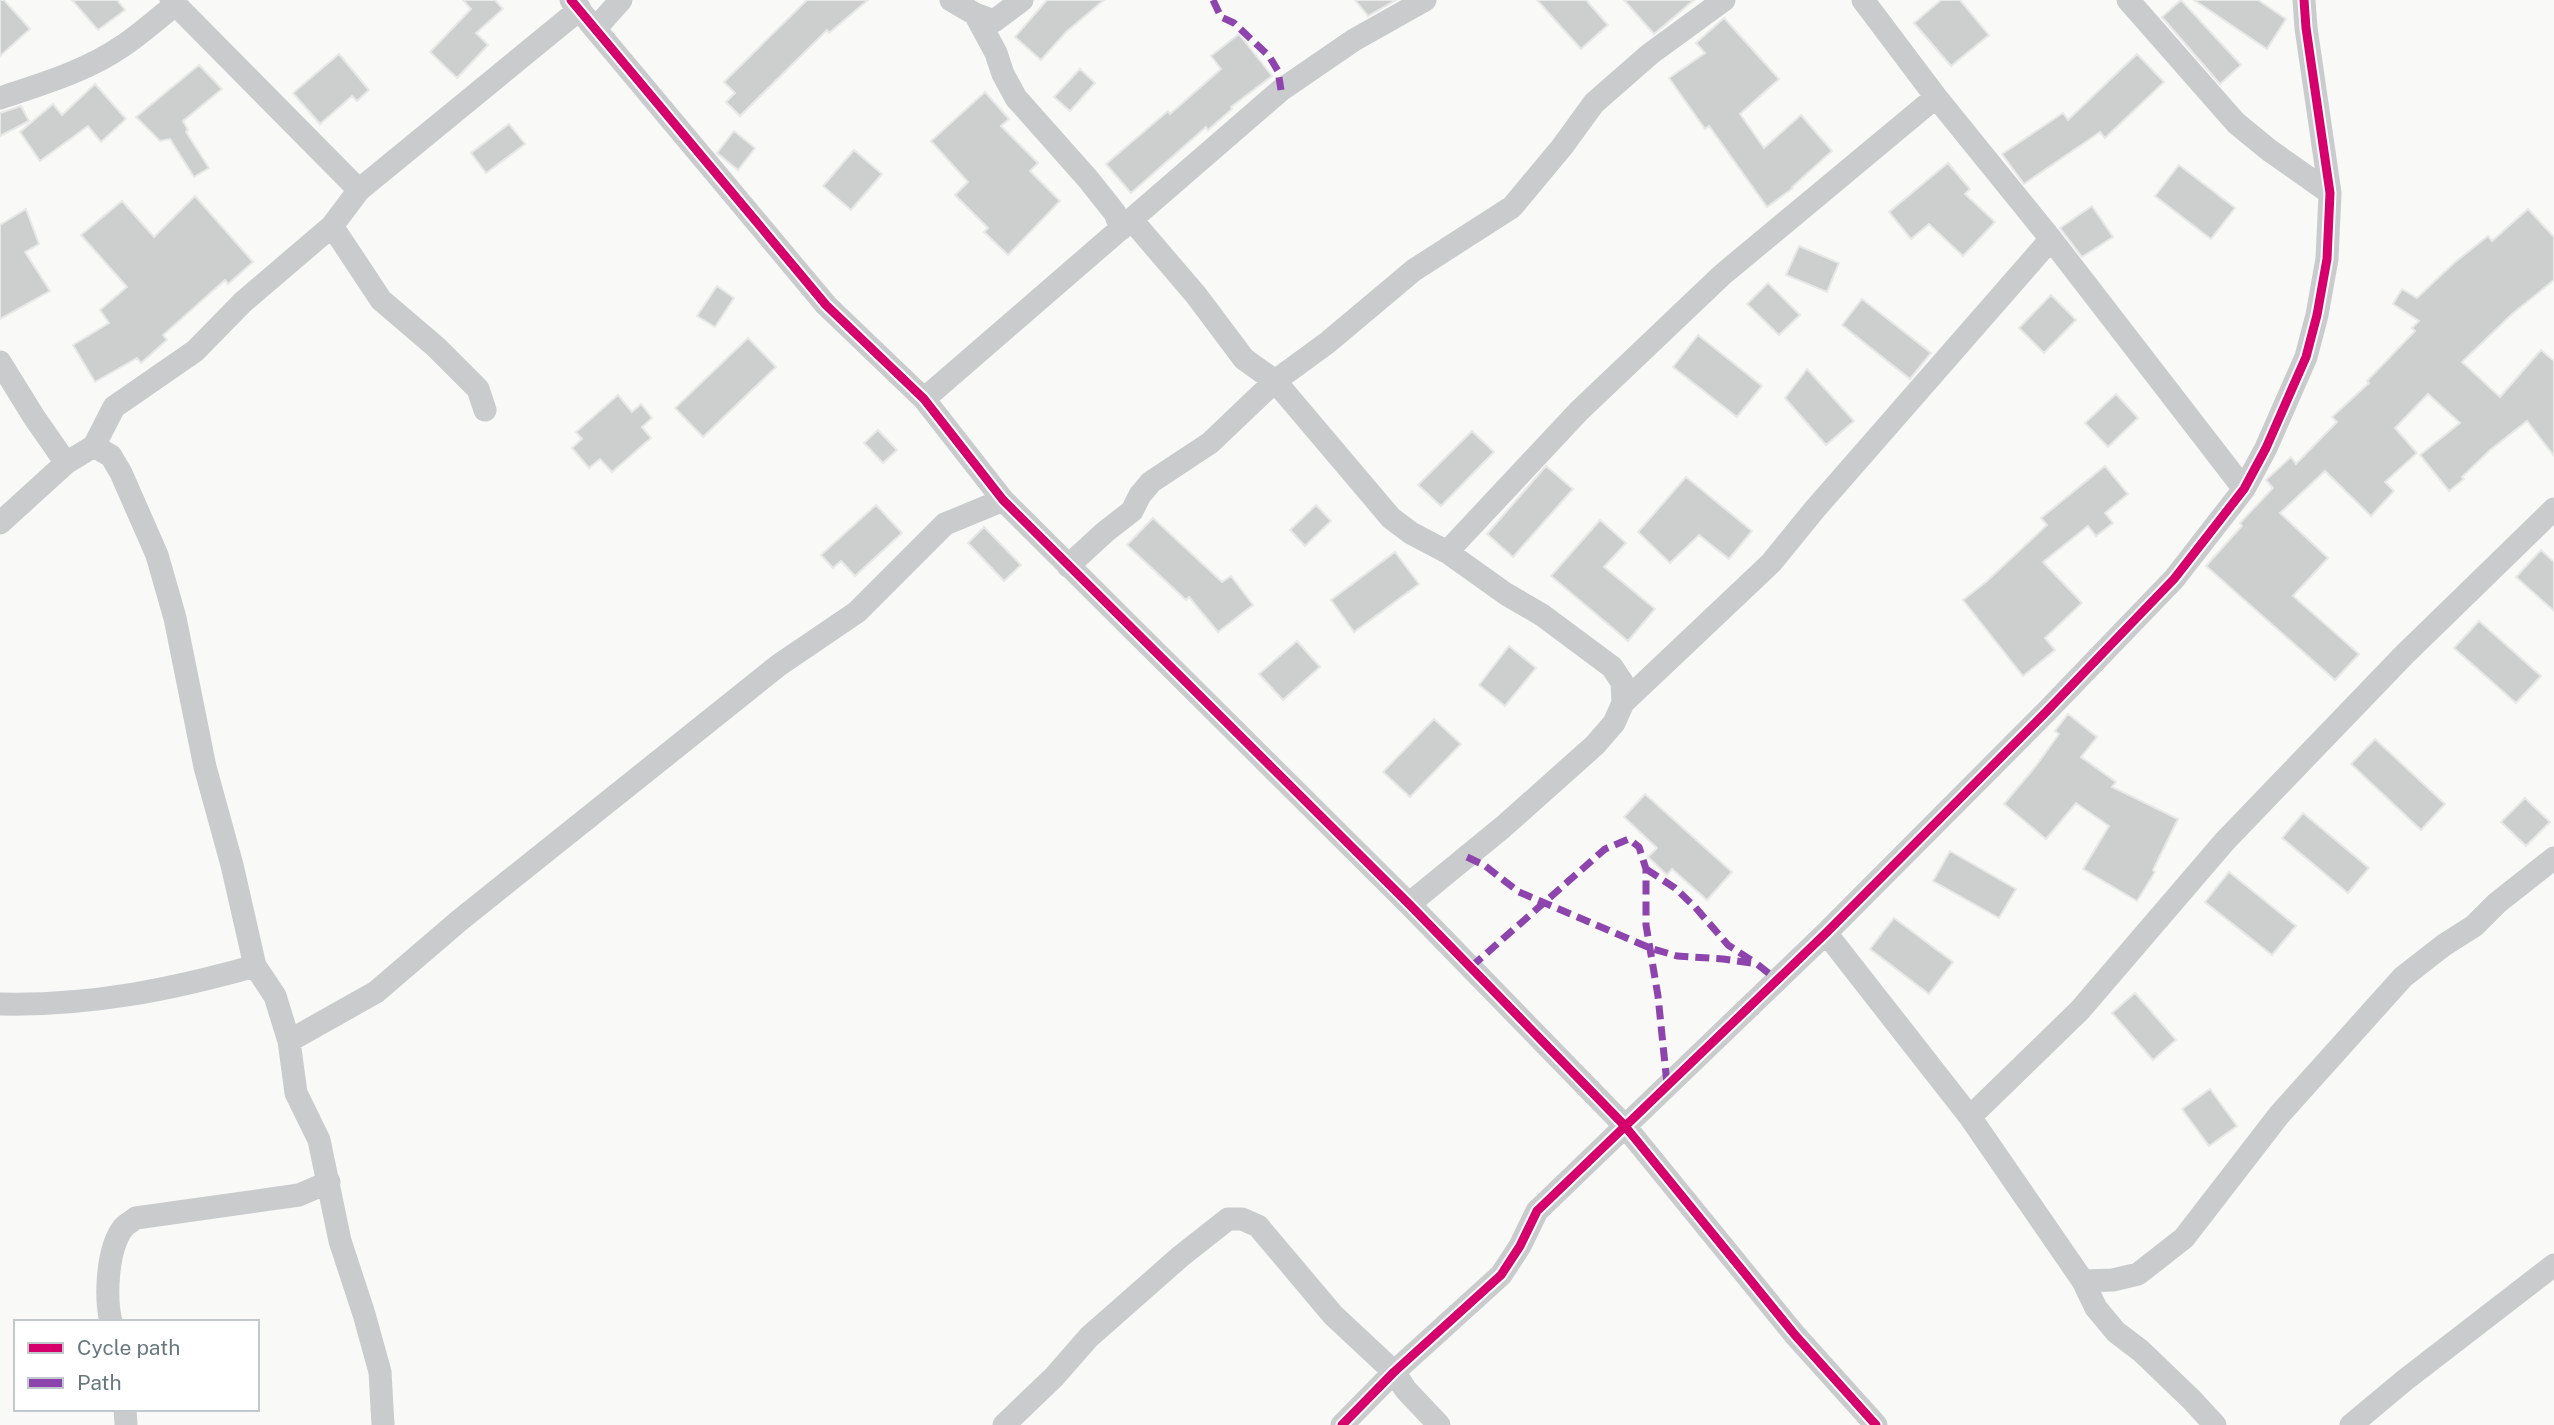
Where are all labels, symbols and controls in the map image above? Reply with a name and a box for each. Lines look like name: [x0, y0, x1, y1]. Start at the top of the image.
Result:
legend: [14, 1320, 259, 1411]
text: Cycle path: [77, 1335, 180, 1360]
text: Path: [77, 1370, 122, 1395]

